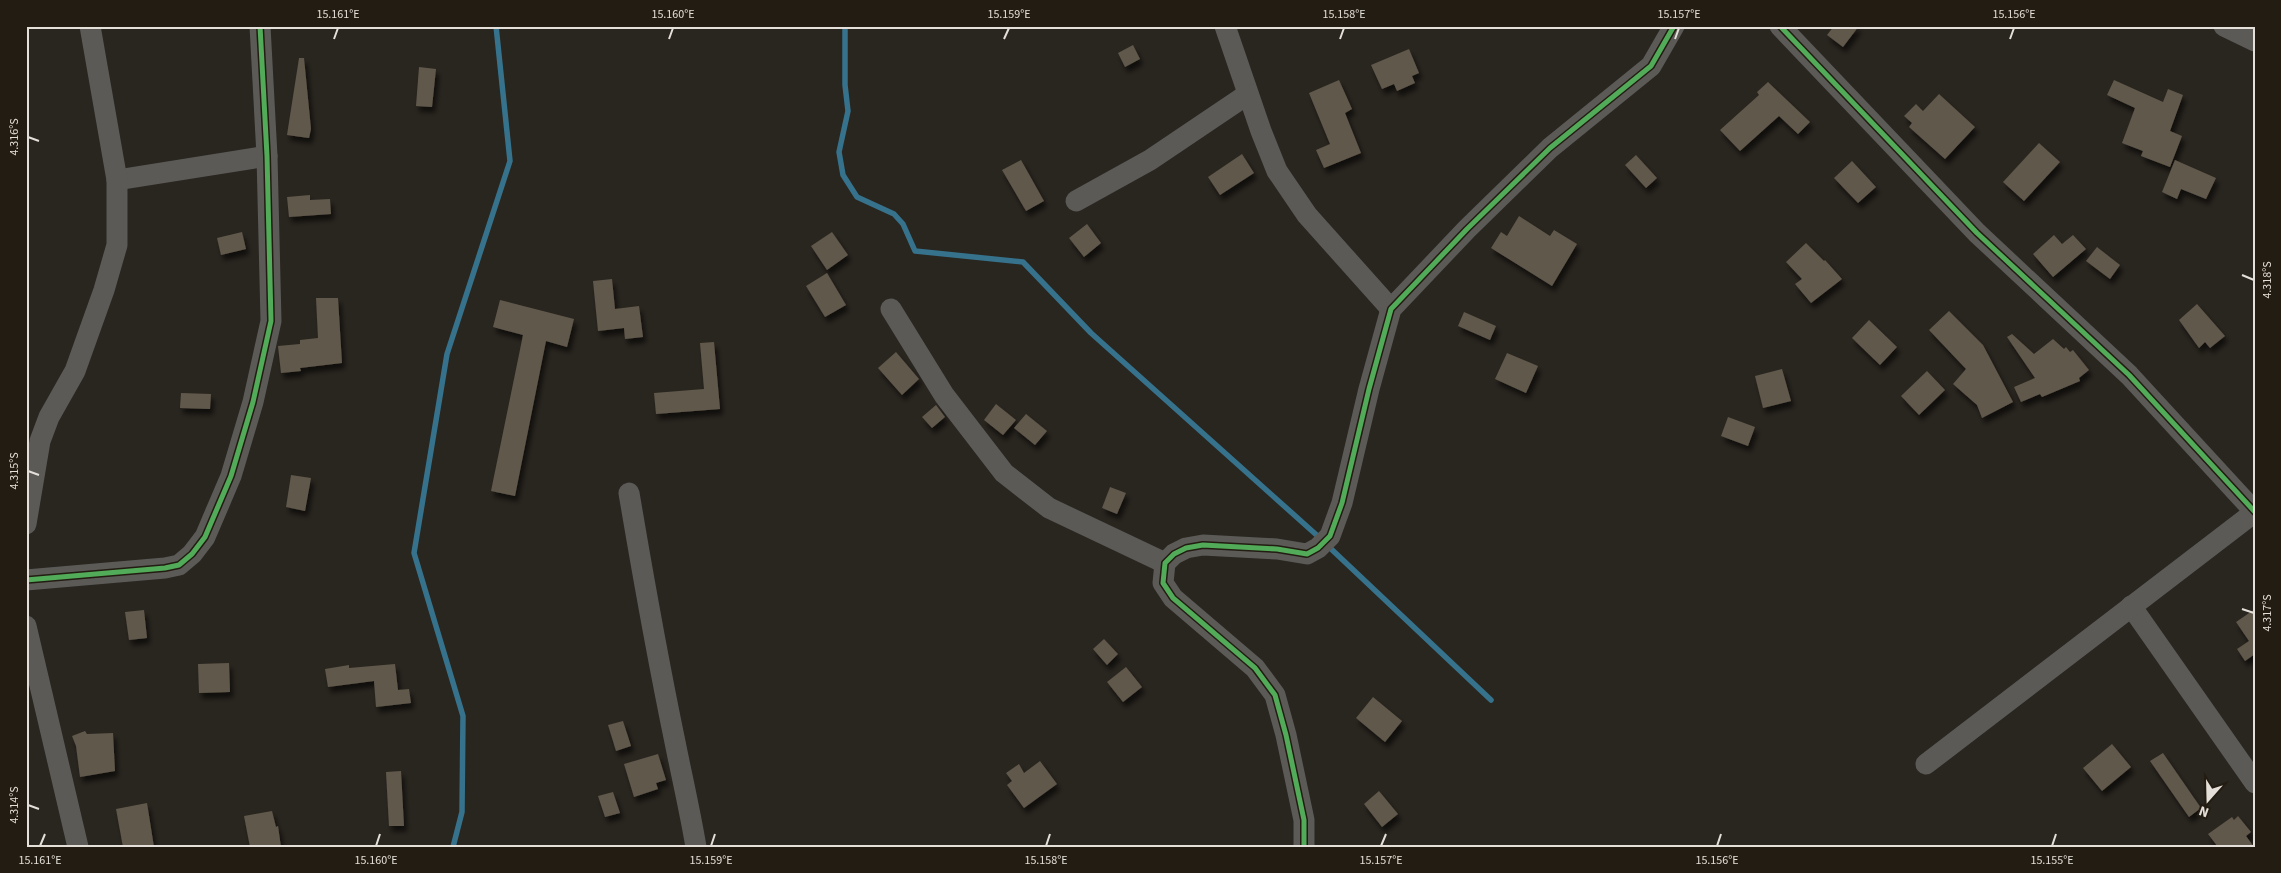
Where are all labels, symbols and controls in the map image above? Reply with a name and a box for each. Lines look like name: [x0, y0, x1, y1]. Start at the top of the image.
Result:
text: 15.161°E: [316, 6, 360, 23]
text: 15.160°E: [651, 6, 695, 23]
text: 15.159°E: [987, 6, 1031, 23]
text: 15.158°E: [1322, 6, 1366, 23]
text: 15.157°E: [1657, 6, 1701, 23]
text: 15.156°E: [1992, 6, 2036, 23]
text: 4.316°S: [6, 118, 23, 156]
text: 4.318°S: [2259, 261, 2276, 299]
text: 4.315°S: [6, 452, 23, 490]
text: 4.317°S: [2259, 594, 2276, 632]
north arrow: [2184, 776, 2234, 826]
text: 4.314°S: [6, 786, 23, 824]
text: N: [2196, 800, 2212, 822]
text: 15.161°E: [18, 852, 62, 869]
text: 15.160°E: [354, 852, 398, 869]
text: 15.159°E: [689, 852, 733, 869]
text: 15.158°E: [1024, 852, 1068, 869]
text: 15.157°E: [1359, 852, 1403, 869]
text: 15.156°E: [1695, 852, 1739, 869]
text: 15.155°E: [2030, 852, 2074, 869]

